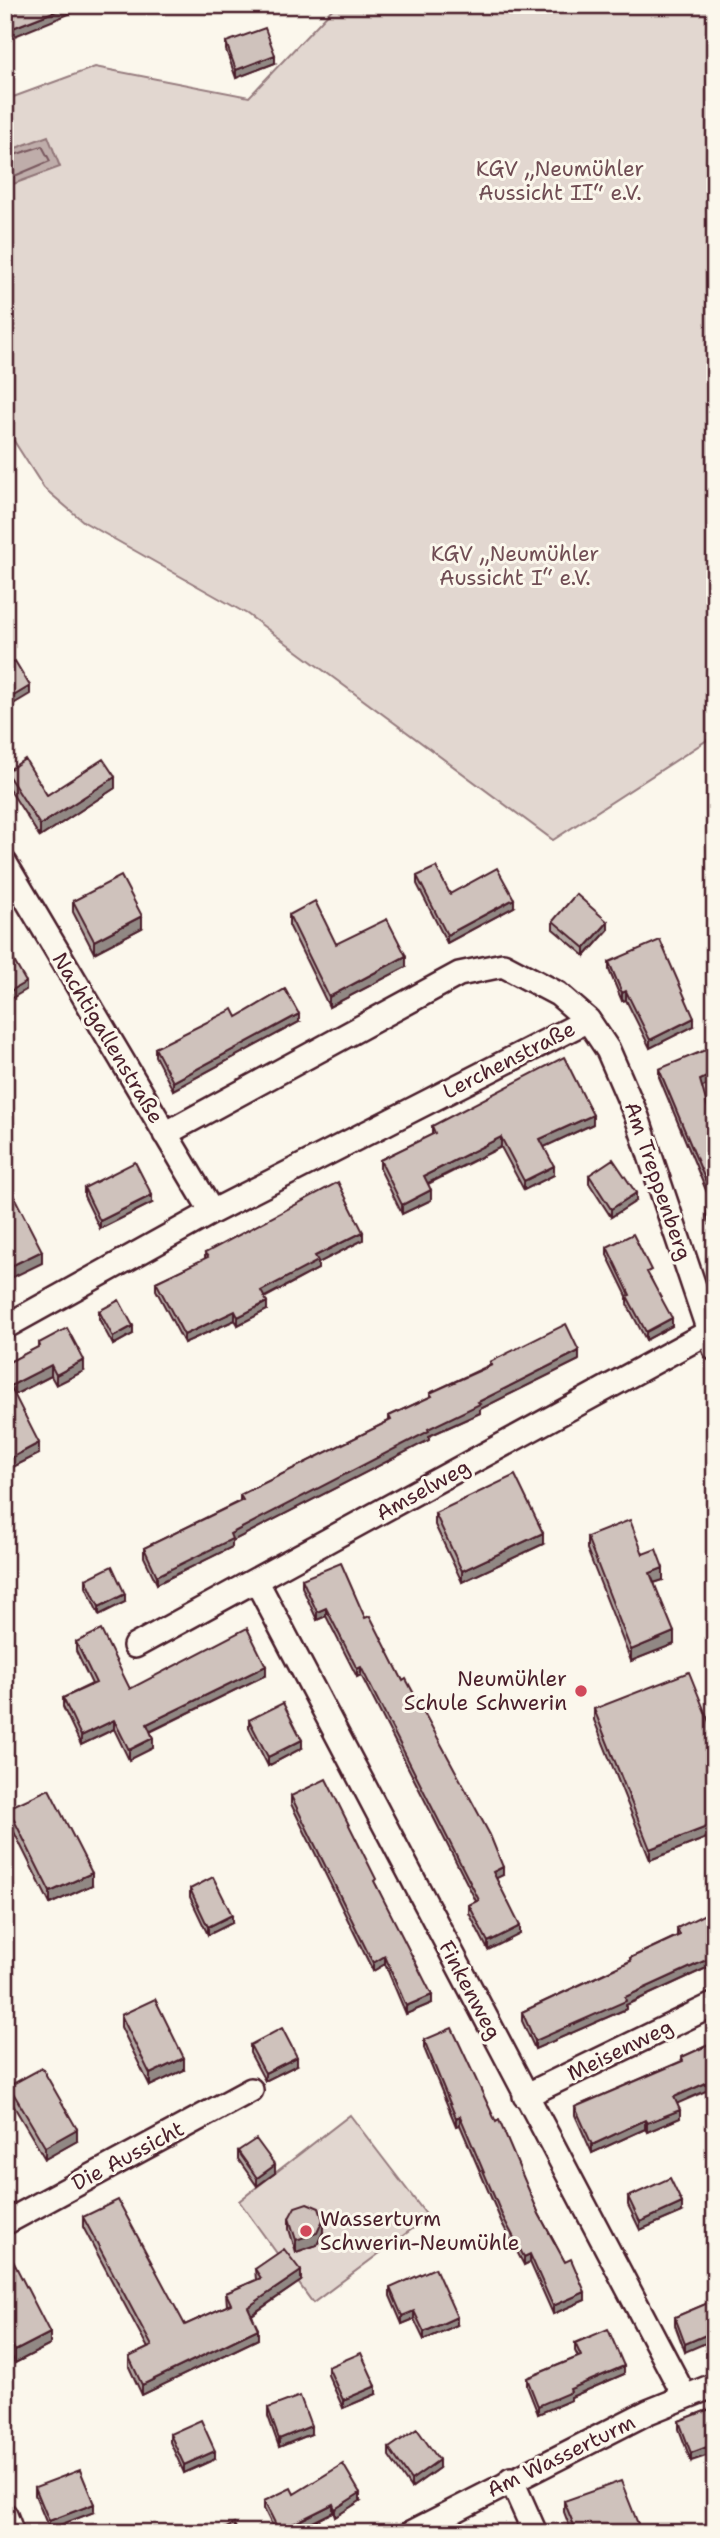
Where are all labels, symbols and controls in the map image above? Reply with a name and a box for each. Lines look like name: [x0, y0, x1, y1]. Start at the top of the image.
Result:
park label: KGV „Neumühler Aussicht II“ e.V.: [476, 155, 644, 207]
park label: KGV „Neumühler Aussicht I“ e.V.: [431, 540, 599, 592]
street label: Nachtigallenstraße: [46, 947, 170, 1129]
street label: Lerchenstraße: [438, 1015, 580, 1105]
street label: Am Treppenberg: [618, 1098, 698, 1264]
street label: Amselweg: [371, 1453, 475, 1527]
place label: Neumühler Schule Schwerin: [404, 1665, 567, 1717]
marker: Neumühler Schule Schwerin: [573, 1683, 589, 1699]
street label: Finkenweg: [432, 1936, 508, 2044]
street label: Meisenweg: [563, 2012, 677, 2088]
street label: Die Aussicht: [67, 2115, 189, 2197]
place label: Wasserturm Schwerin-Neumühle: [320, 2205, 520, 2257]
marker: Wasserturm Schwerin-Neumühle: [298, 2223, 314, 2239]
street label: Am Wasserturm: [482, 2408, 640, 2504]

